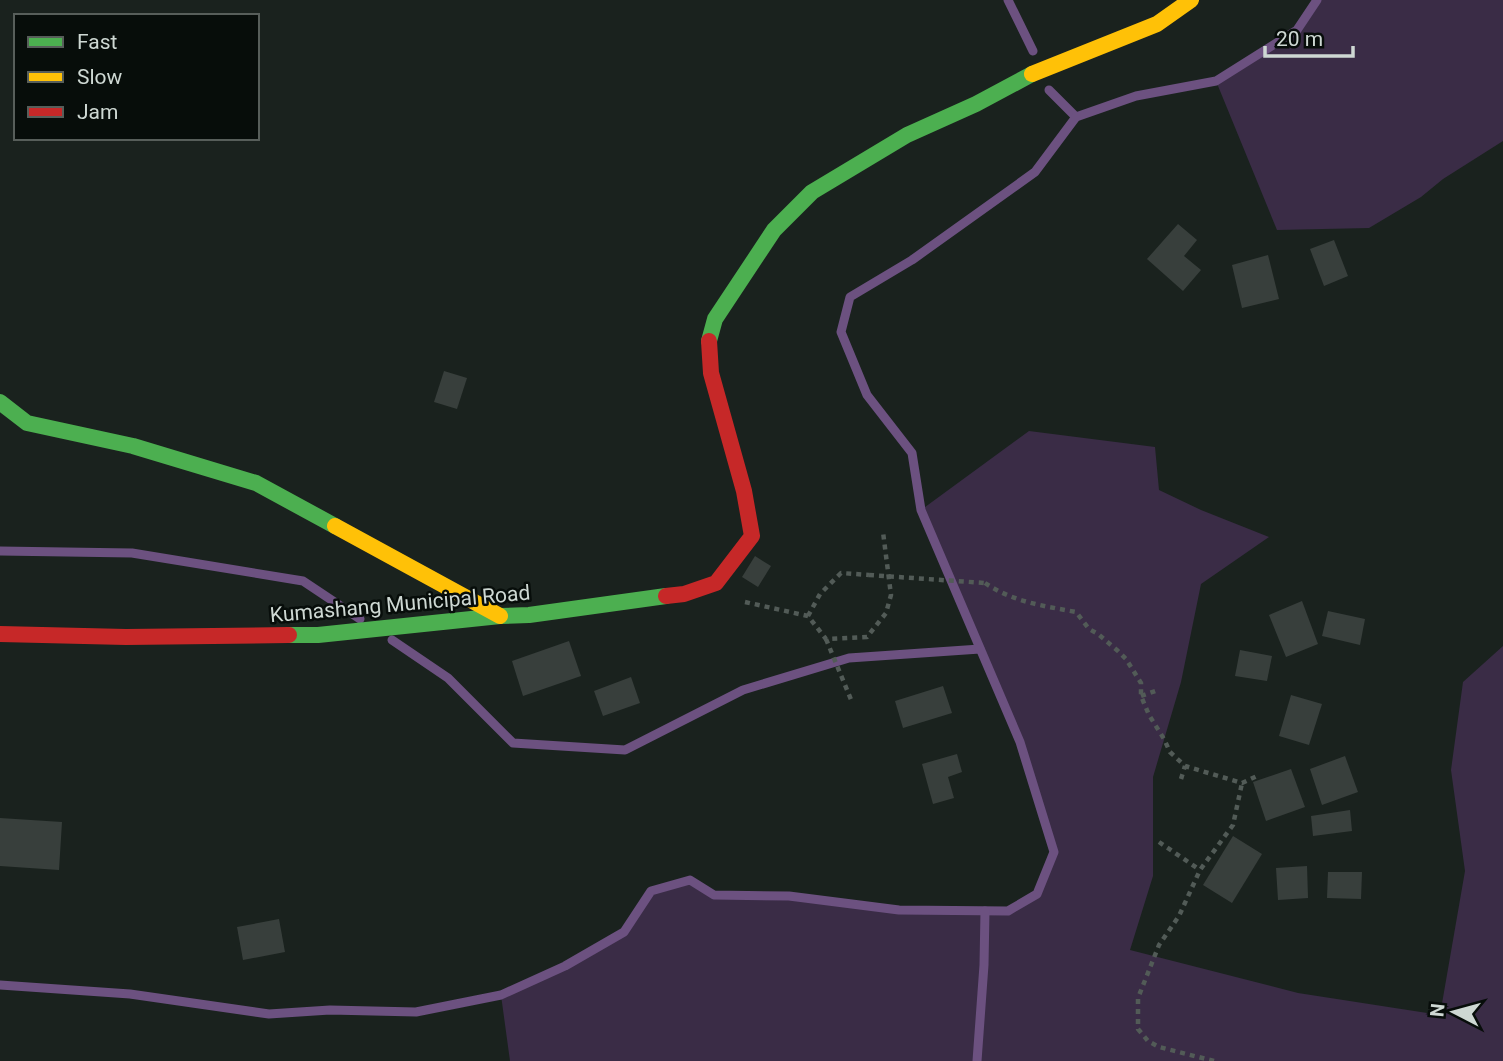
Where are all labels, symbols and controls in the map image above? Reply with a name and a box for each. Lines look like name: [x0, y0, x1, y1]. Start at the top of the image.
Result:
legend: [14, 14, 259, 140]
scale bar: [1265, 14, 1352, 58]
text: 20 m: [1276, 27, 1323, 51]
text: Fast: [77, 30, 118, 54]
text: Slow: [77, 65, 123, 89]
text: Jam: [77, 100, 118, 124]
street label: Kumashang Municipal Road: [269, 581, 531, 627]
north arrow: [1419, 977, 1489, 1047]
text: N: [1425, 1002, 1450, 1018]

